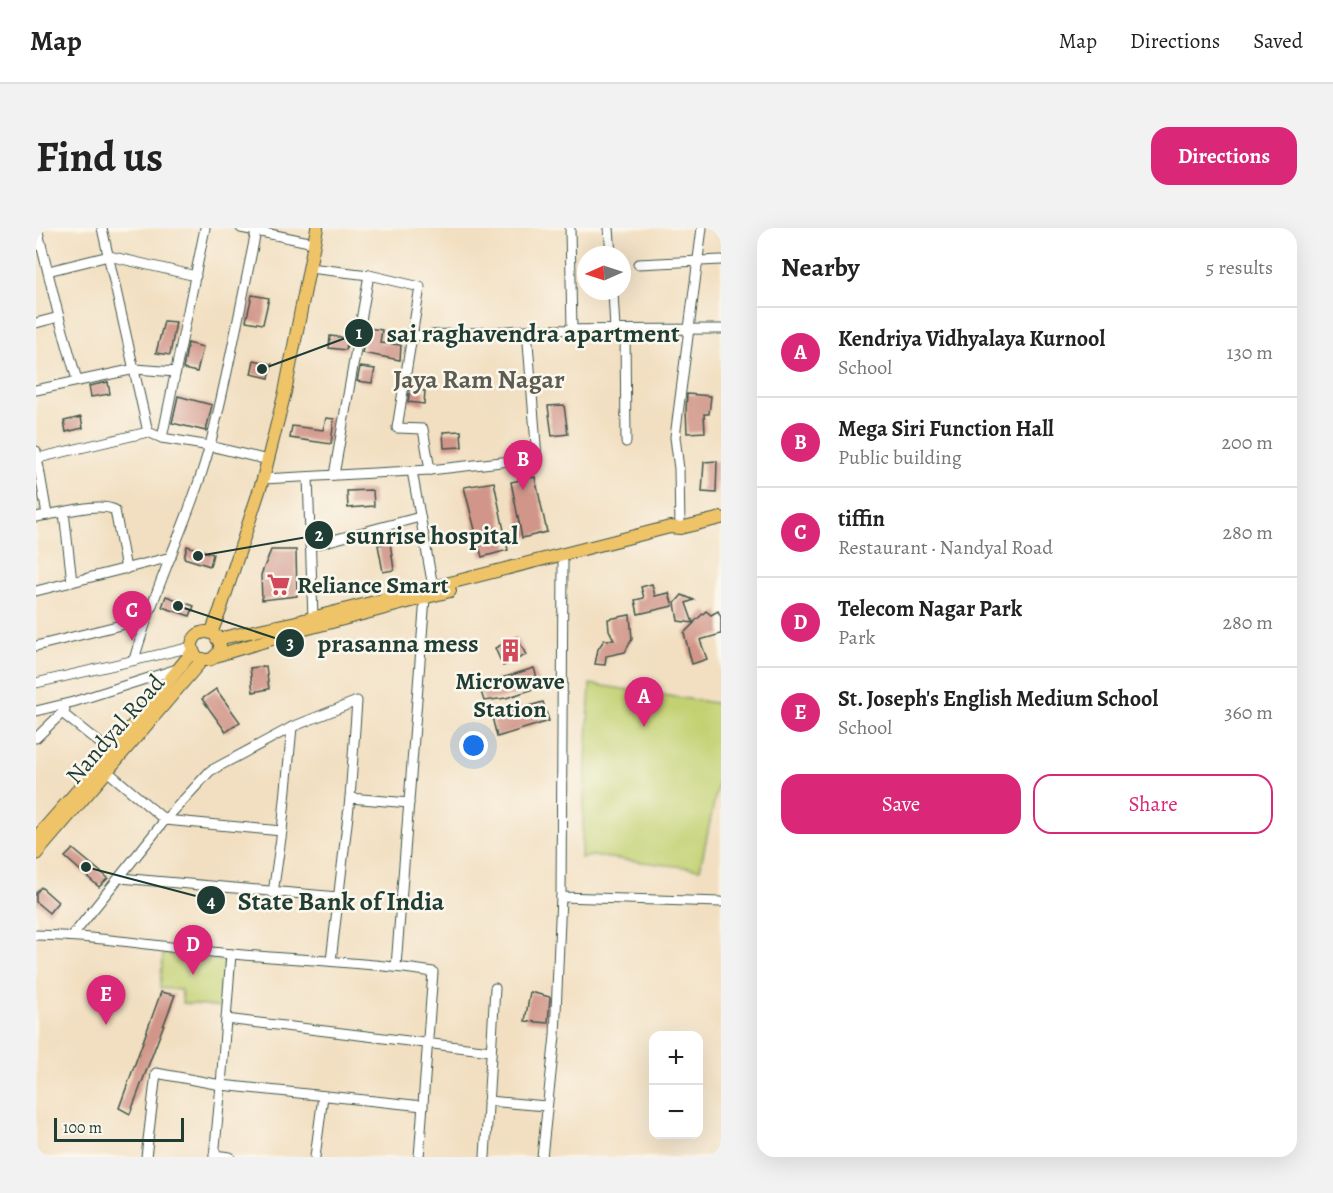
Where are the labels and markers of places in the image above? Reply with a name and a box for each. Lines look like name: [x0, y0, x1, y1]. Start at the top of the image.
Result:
callout: sai raghavendra apartment: [344, 311, 691, 355]
pin: B: [504, 440, 542, 490]
callout: sunrise hospital: [304, 513, 531, 557]
place label: Reliance Smart: [297, 569, 449, 601]
supermarket icon: Reliance Smart: [266, 572, 292, 598]
pin: C: [112, 592, 152, 641]
callout: prasanna mess: [275, 621, 491, 665]
building icon: Microwave Station: [497, 638, 523, 664]
place label: Microwave Station: [455, 665, 565, 725]
pin: A: [624, 678, 664, 727]
callout: State Bank of India: [196, 878, 457, 922]
pin: D: [174, 926, 212, 975]
pin: E: [86, 976, 126, 1025]

